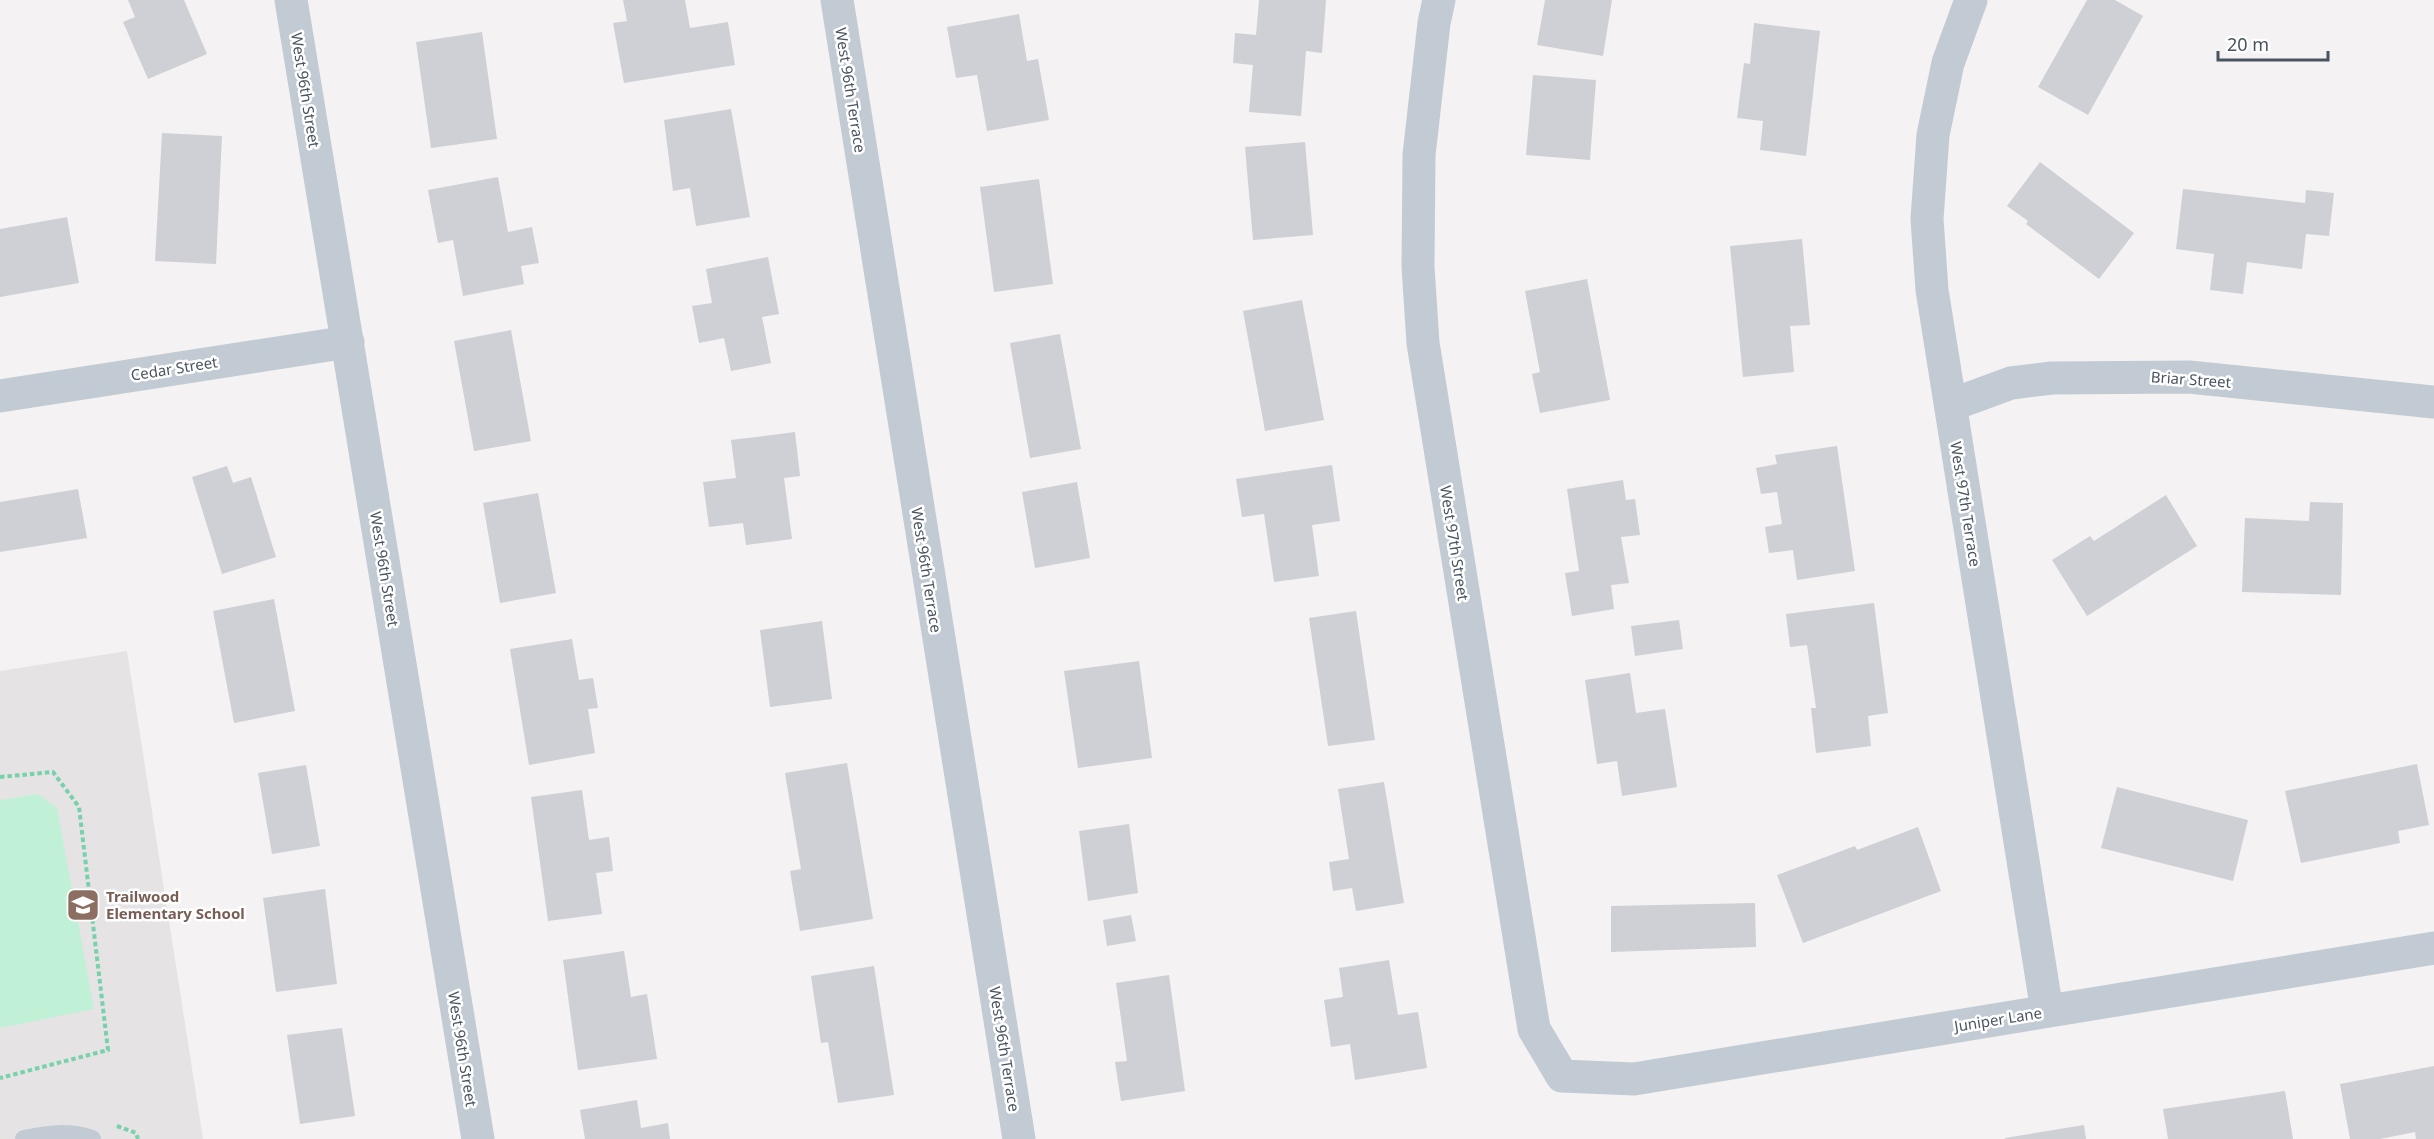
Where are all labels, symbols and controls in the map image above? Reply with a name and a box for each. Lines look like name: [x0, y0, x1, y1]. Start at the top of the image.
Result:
scale bar: [2218, 24, 2328, 62]
street label: West 96th Terrace: [831, 26, 871, 154]
street label: West 96th Street: [287, 31, 325, 150]
text: 20 m: [2227, 32, 2269, 56]
street label: Cedar Street: [129, 351, 219, 385]
street label: Briar Street: [2150, 366, 2232, 392]
street label: West 97th Terrace: [1946, 440, 1986, 568]
street label: West 97th Street: [1436, 484, 1474, 603]
street label: West 96th Terrace: [907, 506, 947, 634]
street label: West 96th Street: [366, 510, 404, 629]
place label: Trailwood Elementary School: [106, 886, 245, 923]
school or university icon: Trailwood Elementary School: [65, 887, 101, 923]
street label: West 96th Terrace: [985, 985, 1025, 1113]
street label: West 96th Street: [444, 990, 482, 1109]
street label: Juniper Lane: [1951, 1002, 2043, 1036]

